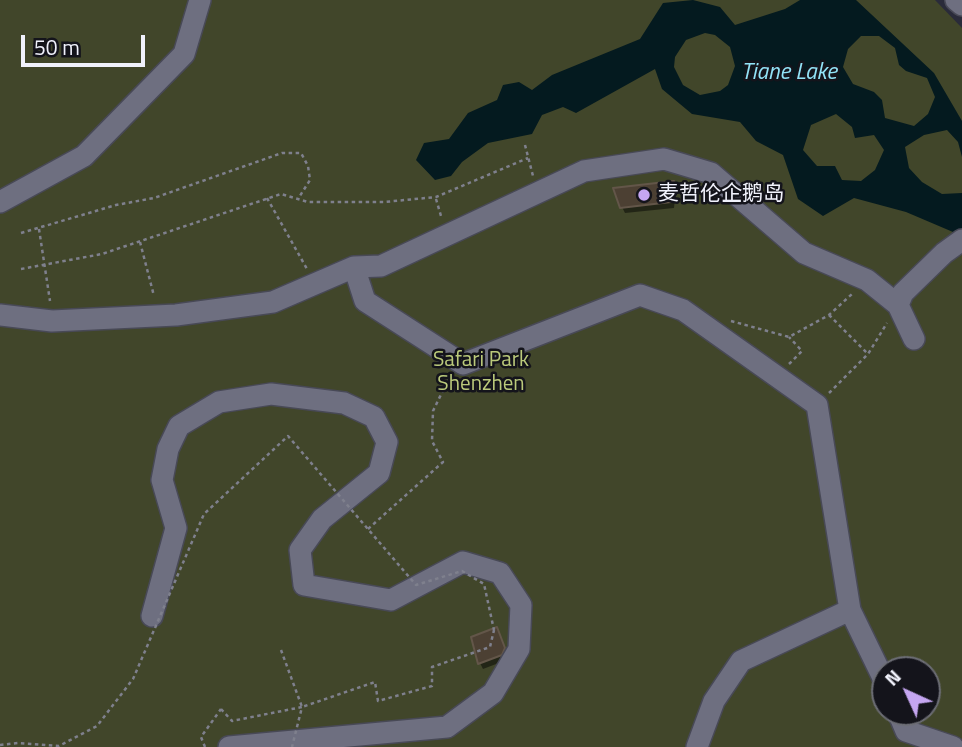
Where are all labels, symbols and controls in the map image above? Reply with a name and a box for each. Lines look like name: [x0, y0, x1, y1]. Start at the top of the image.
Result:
scale bar: [24, 21, 149, 65]
text: 50 m: [34, 31, 80, 63]
water label: Tiane Lake: [741, 59, 837, 87]
place label: 麦哲伦企鹅岛: [658, 182, 784, 208]
marker: 麦哲伦企鹅岛: [636, 187, 652, 203]
park label: Safari Park Shenzhen: [433, 348, 529, 398]
north arrow: [871, 656, 941, 726]
text: N: [877, 662, 907, 692]

